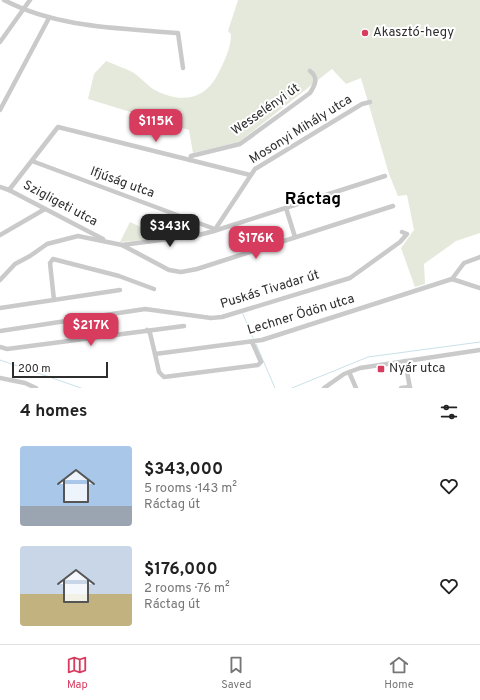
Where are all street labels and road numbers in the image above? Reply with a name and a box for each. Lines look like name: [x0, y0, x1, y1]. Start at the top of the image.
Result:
street label: Wesselényi út: [229, 81, 303, 139]
street label: Mosonyi Mihály utca: [247, 92, 355, 168]
street label: Ifjúság utca: [88, 164, 156, 202]
street label: Szigligeti utca: [20, 178, 100, 230]
street label: Puskás Tivadar út: [219, 267, 322, 313]
street label: Lechner Ödön utca: [245, 289, 356, 339]

